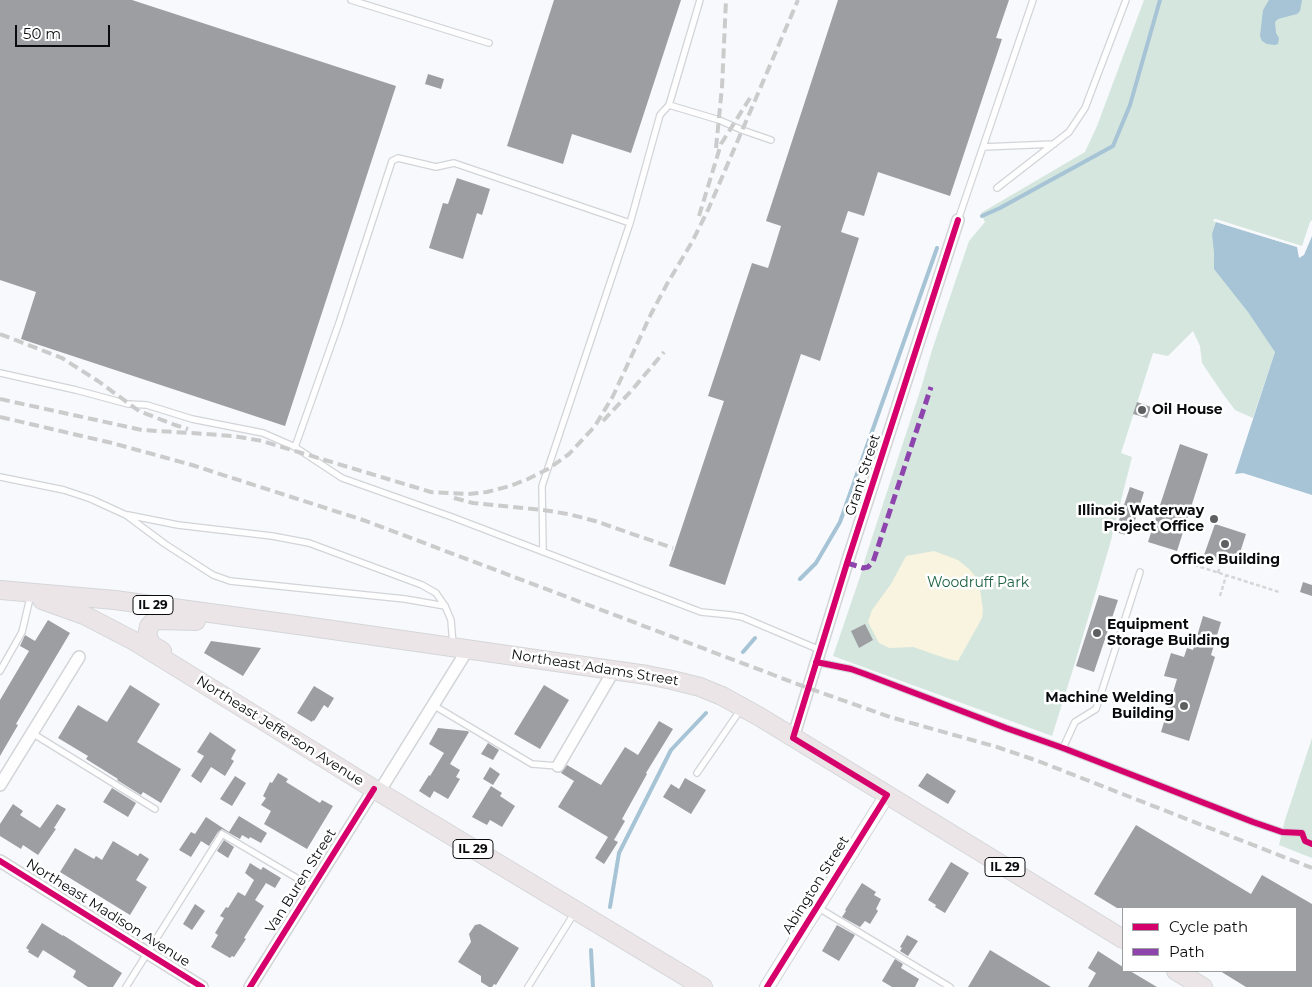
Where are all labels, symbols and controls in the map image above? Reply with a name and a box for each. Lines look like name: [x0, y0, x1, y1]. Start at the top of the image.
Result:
scale bar: [18, 15, 112, 47]
text: 50 m: [23, 24, 61, 43]
place label: Oil House: [1152, 402, 1223, 418]
marker: Oil House: [1136, 404, 1148, 416]
street label: Grant Street: [842, 432, 884, 518]
place label: Illinois Waterway Project Office: [1077, 503, 1204, 536]
marker: Illinois Waterway Project Office: [1208, 513, 1220, 525]
marker: Office Building: [1219, 538, 1231, 550]
place label: Office Building: [1170, 552, 1280, 568]
park label: Woodruff Park: [927, 575, 1029, 591]
road number: IL 29: [133, 596, 173, 614]
place label: Equipment Storage Building: [1107, 617, 1230, 650]
marker: Equipment Storage Building: [1091, 627, 1103, 639]
street label: Northeast Adams Street: [510, 646, 680, 690]
street label: Northeast Jefferson Avenue: [193, 672, 367, 790]
place label: Machine Welding Building: [1045, 690, 1174, 722]
marker: Machine Welding Building: [1178, 700, 1190, 712]
street label: Van Buren Street: [262, 826, 340, 936]
street label: Abington Street: [779, 833, 853, 937]
road number: IL 29: [453, 840, 493, 859]
street label: Northeast Madison Avenue: [23, 855, 193, 971]
road number: IL 29: [985, 858, 1025, 876]
legend: [1122, 907, 1297, 972]
text: Cycle path: [1169, 917, 1248, 936]
text: Path: [1169, 942, 1205, 961]

